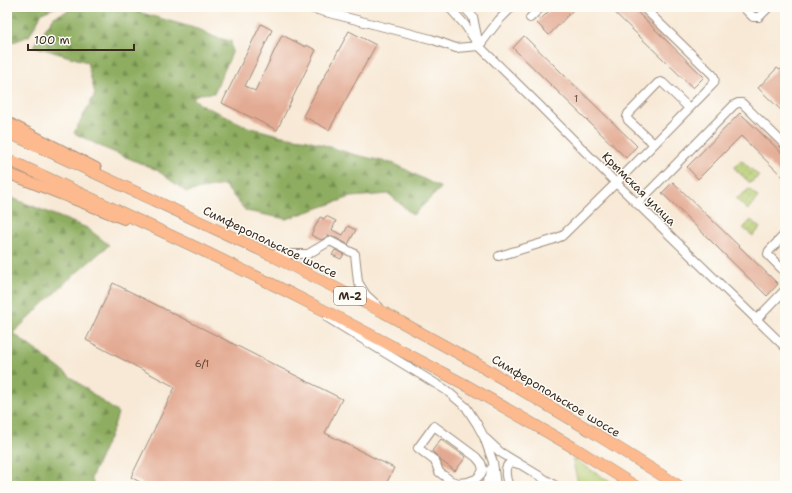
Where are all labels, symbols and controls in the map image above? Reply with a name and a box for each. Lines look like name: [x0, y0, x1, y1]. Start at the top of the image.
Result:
scale bar: [28, 26, 134, 52]
text: 100 m: [34, 32, 70, 48]
house number: 1: [574, 92, 578, 105]
street label: Крымская улица: [599, 149, 680, 230]
street label: Симферопольское шоссе: [200, 202, 340, 282]
road number: М-2: [334, 287, 366, 305]
street label: Симферопольское шоссе: [489, 351, 623, 441]
house number: 6/1: [195, 357, 209, 370]

